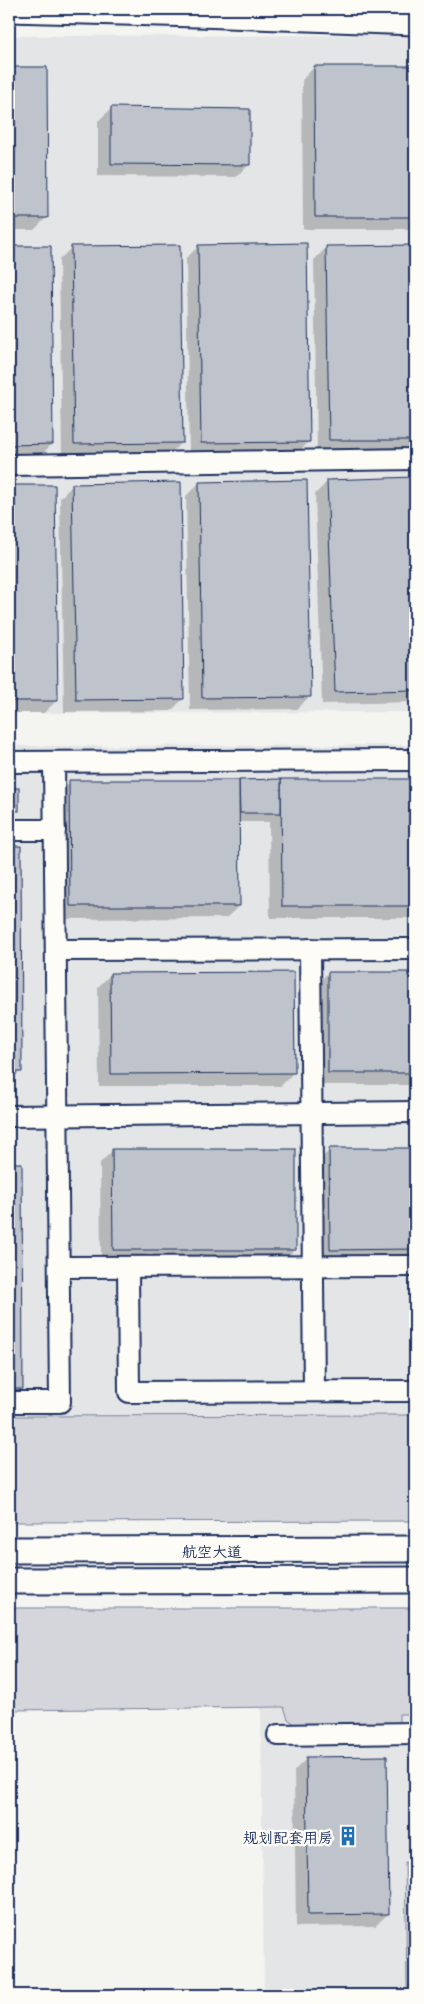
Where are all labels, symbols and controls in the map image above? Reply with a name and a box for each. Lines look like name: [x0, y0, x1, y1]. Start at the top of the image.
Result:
street label: 航空大道: [182, 1539, 242, 1562]
place label: 规划配套用房: [243, 1825, 333, 1848]
building icon: 规划配套用房: [337, 1825, 359, 1847]

